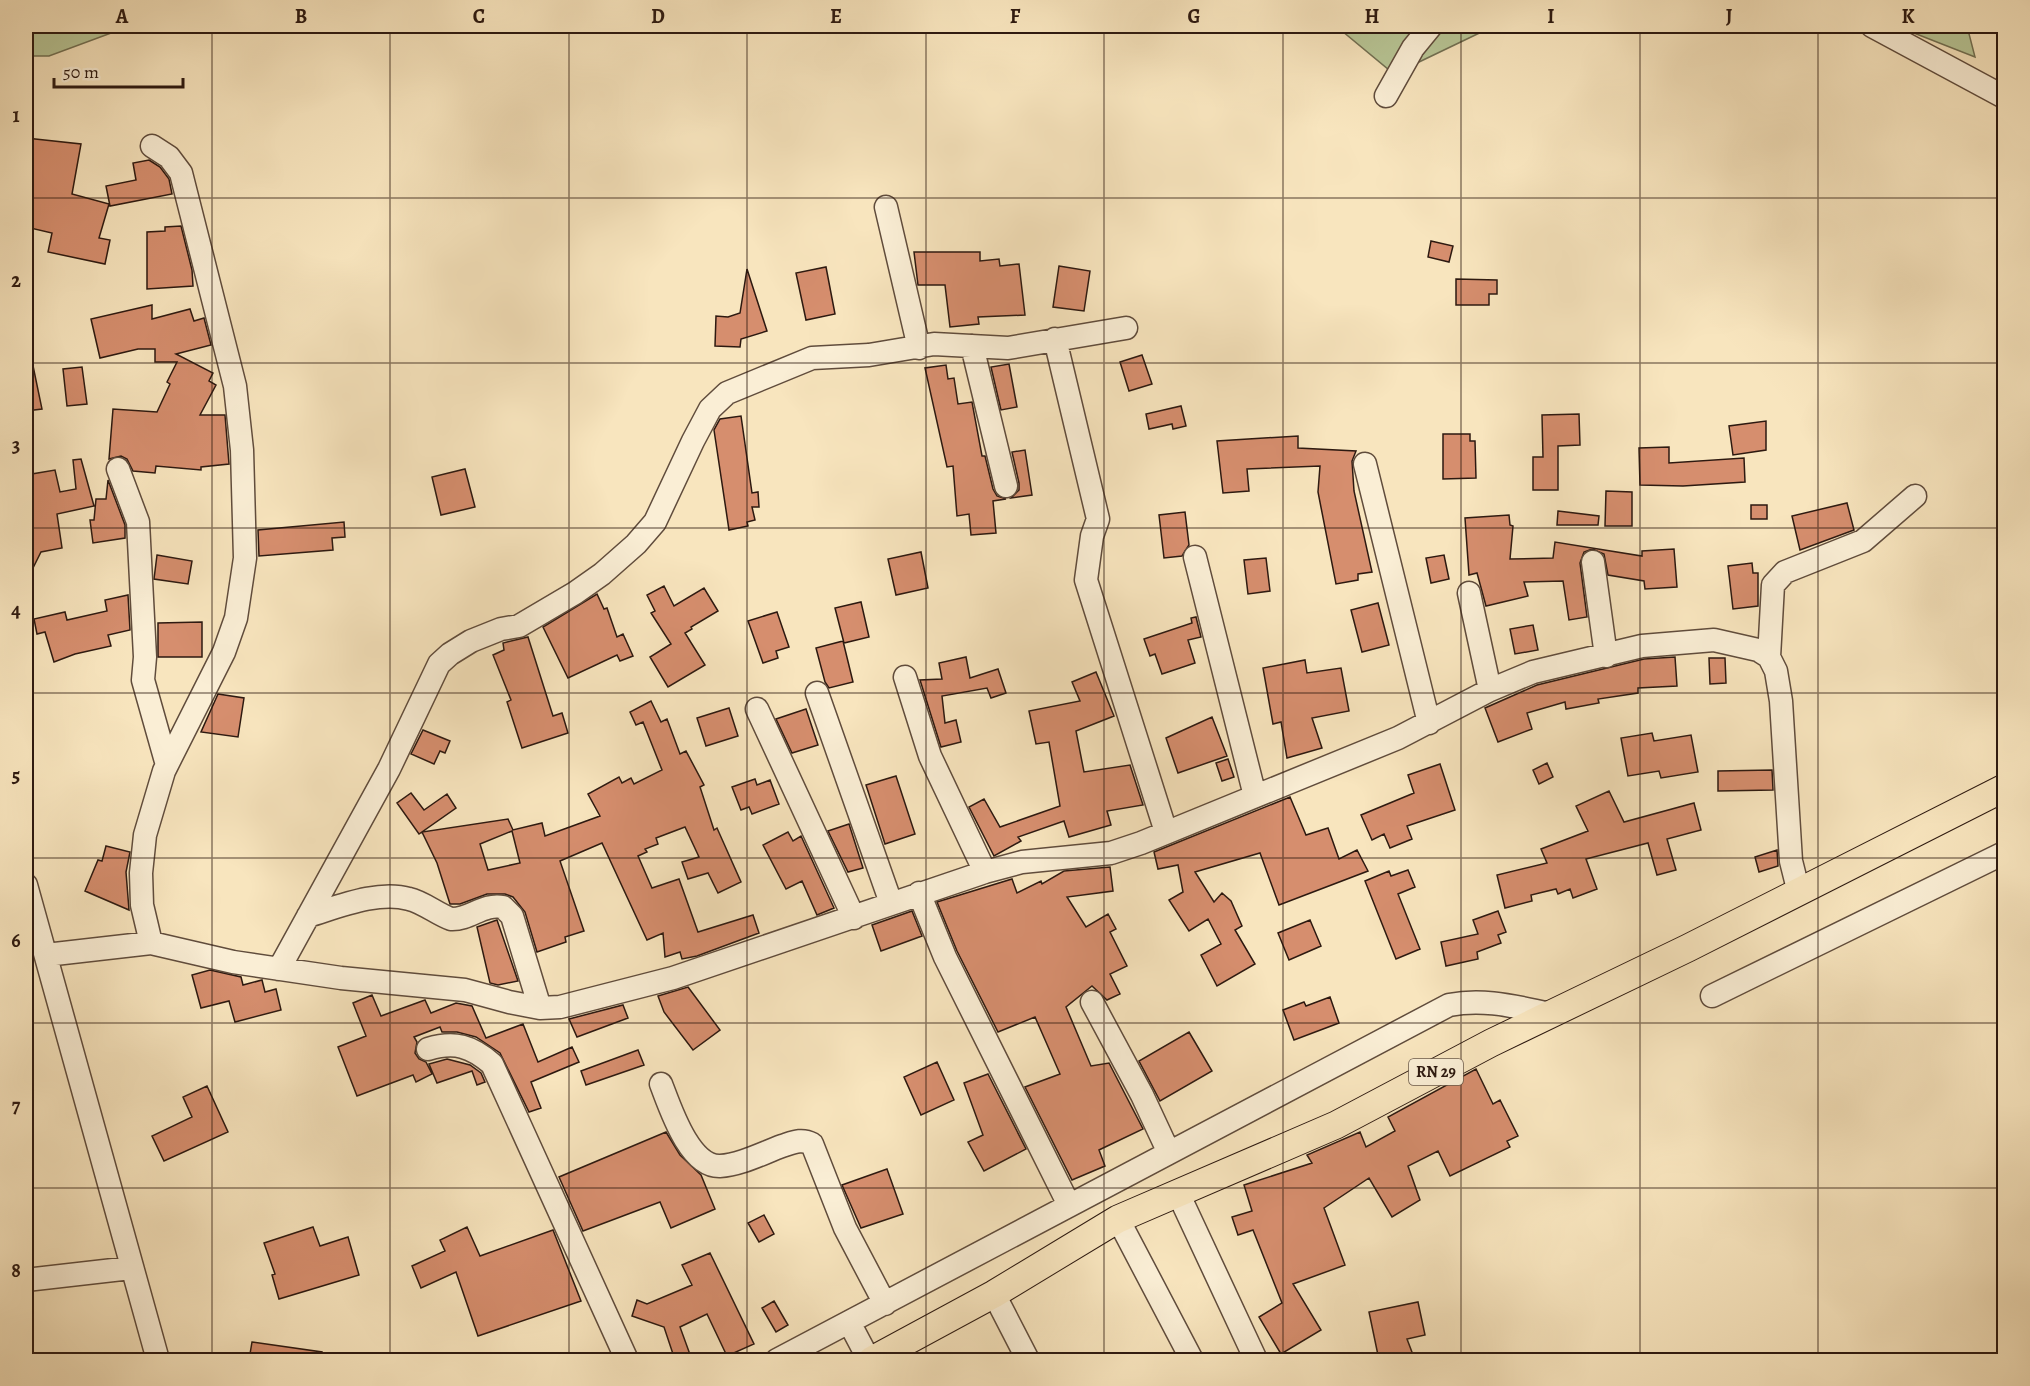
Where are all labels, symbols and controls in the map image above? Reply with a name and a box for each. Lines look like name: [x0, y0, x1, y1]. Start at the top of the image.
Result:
text: A: [115, 3, 129, 30]
text: B: [295, 3, 307, 30]
text: C: [473, 3, 485, 30]
text: D: [651, 3, 665, 30]
text: E: [830, 3, 842, 30]
text: F: [1010, 3, 1021, 30]
text: G: [1187, 3, 1201, 30]
text: H: [1365, 3, 1380, 30]
text: I: [1547, 3, 1555, 30]
text: J: [1726, 3, 1733, 30]
text: K: [1901, 3, 1915, 30]
scale bar: [54, 51, 183, 89]
text: 50 m: [63, 60, 99, 84]
text: 1: [12, 102, 20, 129]
text: 2: [11, 267, 21, 294]
text: 3: [12, 432, 20, 459]
text: 4: [11, 597, 21, 624]
text: 5: [12, 762, 20, 789]
text: 6: [11, 927, 21, 954]
road number: RN 29: [1409, 1059, 1463, 1085]
text: 7: [12, 1092, 21, 1119]
text: 8: [11, 1257, 21, 1284]

